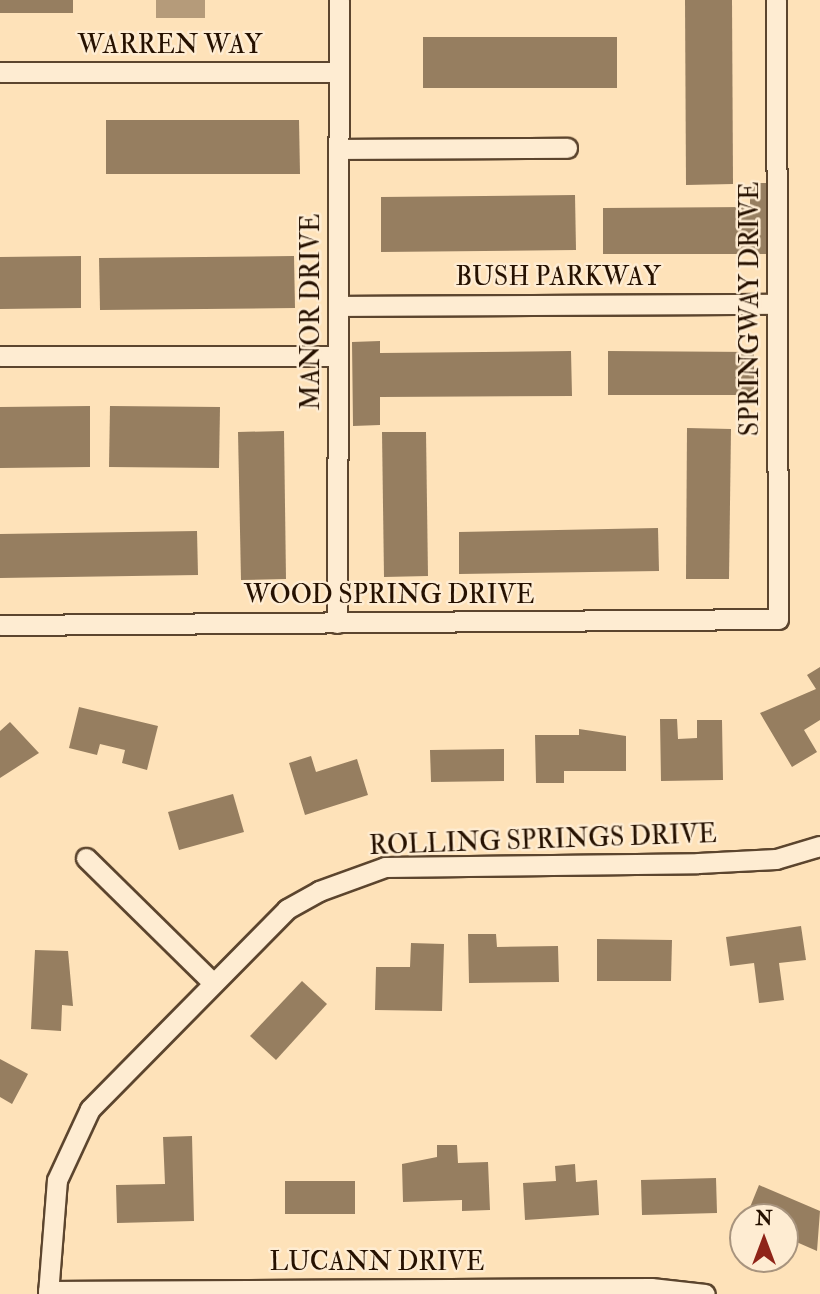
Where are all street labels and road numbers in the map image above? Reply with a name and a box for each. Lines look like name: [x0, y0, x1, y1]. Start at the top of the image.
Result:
street label: WARREN WAY: [78, 30, 262, 62]
street label: SPRINGWAY DRIVE: [735, 182, 767, 436]
street label: MANOR DRIVE: [296, 214, 328, 410]
street label: BUSH PARKWAY: [455, 262, 661, 294]
street label: WOOD SPRING DRIVE: [244, 580, 534, 612]
street label: ROLLING SPRINGS DRIVE: [369, 819, 717, 863]
street label: LUCANN DRIVE: [270, 1247, 484, 1279]

